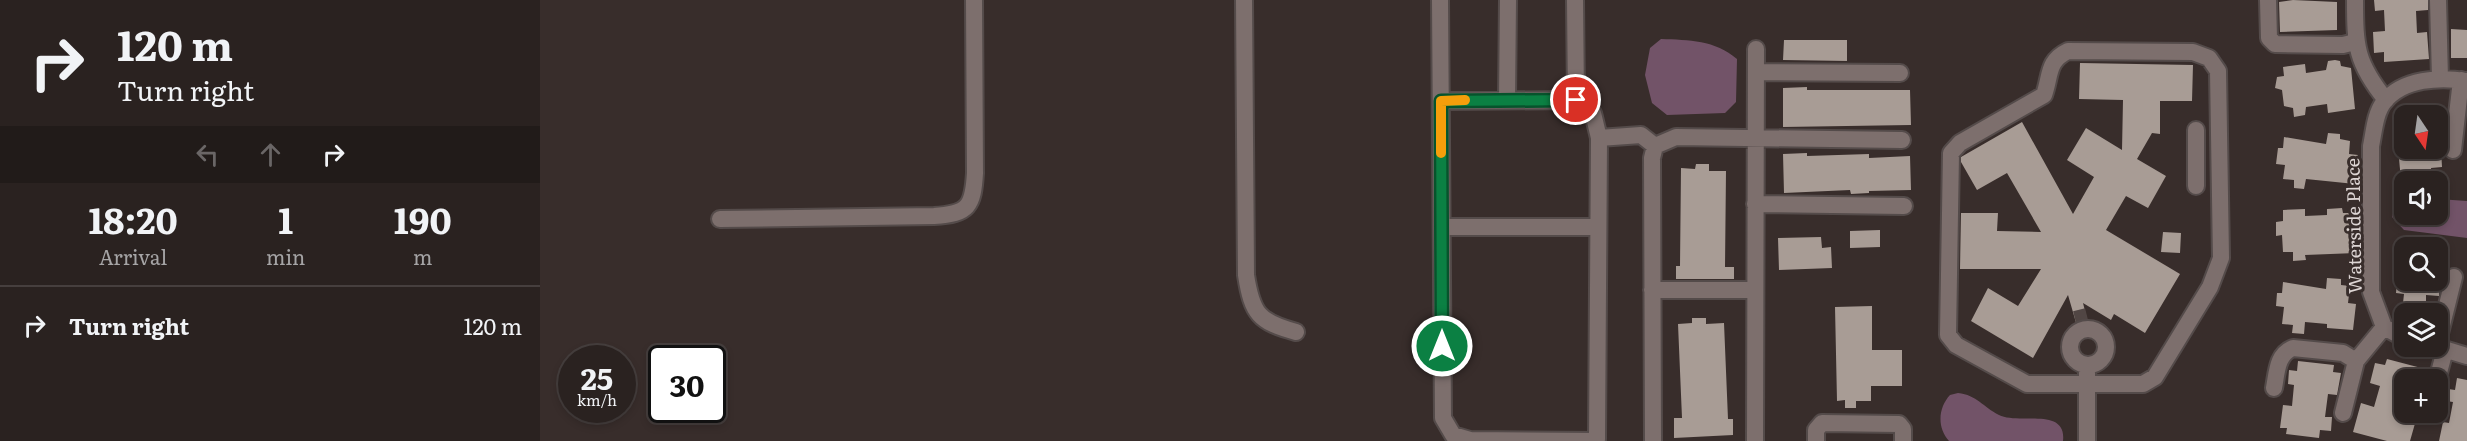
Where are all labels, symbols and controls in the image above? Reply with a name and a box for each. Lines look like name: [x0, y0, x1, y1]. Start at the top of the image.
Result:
text: 120 m: [117, 12, 233, 74]
icon: right: [18, 24, 96, 102]
text: Turn right: [117, 69, 254, 109]
pin: [1550, 74, 1601, 125]
icon: arrive: [1559, 83, 1592, 116]
north arrow: [2394, 105, 2448, 159]
map controls: [2394, 105, 2448, 423]
icon: left: [191, 138, 224, 171]
icon: ahead: [254, 138, 287, 171]
icon: right: [317, 138, 350, 171]
street label: Waterside Place: [2338, 158, 2368, 294]
button: sound: [2394, 171, 2448, 225]
text: 18:20: [88, 192, 178, 245]
text: 1: [278, 192, 293, 245]
text: 190: [394, 192, 452, 245]
button: search: [2394, 237, 2448, 291]
text: Arrival: [99, 241, 167, 271]
text: min: [266, 241, 305, 271]
text: m: [413, 241, 432, 271]
button: layers: [2394, 303, 2448, 357]
icon: right: [18, 309, 51, 342]
text: Turn right: [69, 309, 189, 342]
text: 120 m: [463, 309, 522, 342]
position arrow: [1410, 314, 1474, 378]
speed limit sign: 30: [648, 345, 726, 423]
text: 25: [581, 355, 613, 399]
button: +: [2394, 369, 2448, 423]
text: km/h: [577, 388, 617, 411]

